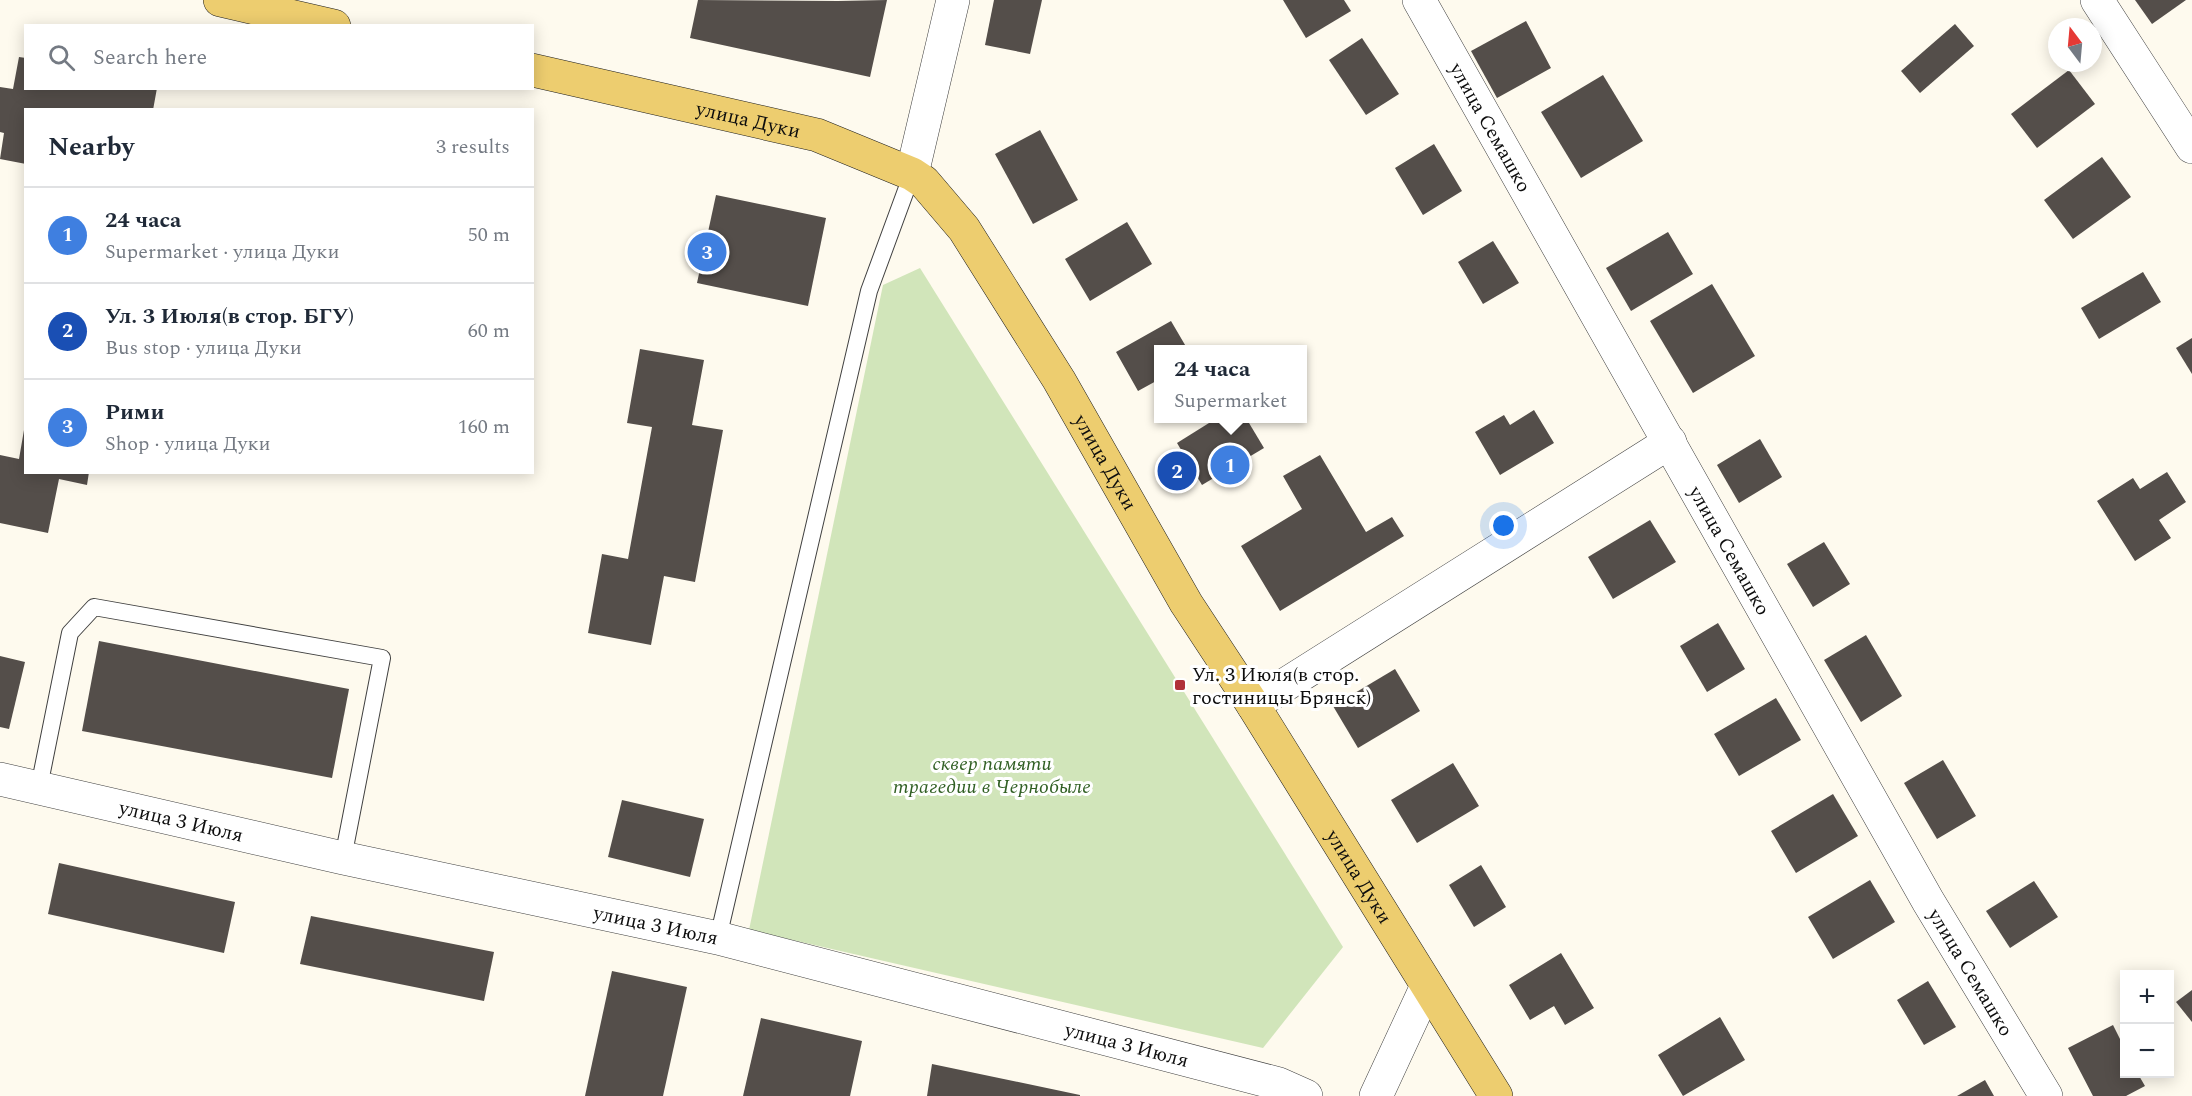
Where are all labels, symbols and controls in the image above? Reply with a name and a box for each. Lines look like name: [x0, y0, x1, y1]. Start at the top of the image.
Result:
north arrow: [2048, 18, 2102, 72]
search box: [24, 24, 534, 90]
icon: search: [45, 41, 78, 74]
text: Search here: [93, 41, 207, 74]
street label: улица Семашко: [1441, 56, 1539, 198]
street label: улица Дуки: [692, 94, 803, 147]
text: Nearby: [48, 127, 134, 167]
text: 3 results: [436, 132, 510, 162]
text: 24 часа: [105, 204, 181, 237]
text: 1: [62, 220, 73, 250]
text: 50 m: [468, 220, 510, 250]
pin: 3: [688, 230, 726, 274]
text: Supermarket · улица Дуки: [105, 237, 339, 267]
text: Ул. 3 Июля(в стор. БГУ): [105, 300, 354, 333]
text: 2: [62, 316, 73, 346]
text: 60 m: [468, 316, 510, 346]
text: Bus stop · улица Дуки: [105, 333, 302, 363]
popup: [1154, 345, 1307, 423]
text: 24 часа: [1174, 353, 1250, 386]
text: Supermarket: [1174, 386, 1287, 416]
text: Рими: [105, 396, 164, 429]
street label: улица Дуки: [1065, 408, 1144, 516]
text: 3: [62, 412, 73, 442]
text: 160 m: [458, 412, 510, 442]
text: Shop · улица Дуки: [105, 429, 271, 459]
pin: 1: [1210, 442, 1250, 488]
pin: 2: [1158, 448, 1196, 494]
street label: улица Семашко: [1680, 480, 1778, 621]
your location: [1489, 511, 1518, 540]
place label: Ул. 3 Июля(в стор. гостиницы Брянск): [1192, 660, 1371, 713]
marker: Ул. 3 Июля(в стор. гостиницы Брянск): [1173, 678, 1187, 692]
park label: сквер памяти трагедии в Чернобыле: [893, 749, 1091, 802]
street label: улица 3 Июля: [115, 793, 246, 851]
street label: улица Дуки: [1317, 823, 1399, 930]
street label: улица 3 Июля: [590, 898, 721, 954]
street label: улица Семашко: [1919, 902, 2020, 1042]
map controls: [2120, 970, 2174, 1078]
button: +: [2120, 970, 2174, 1024]
street label: улица 3 Июля: [1061, 1015, 1192, 1076]
button: −: [2120, 1024, 2174, 1078]

